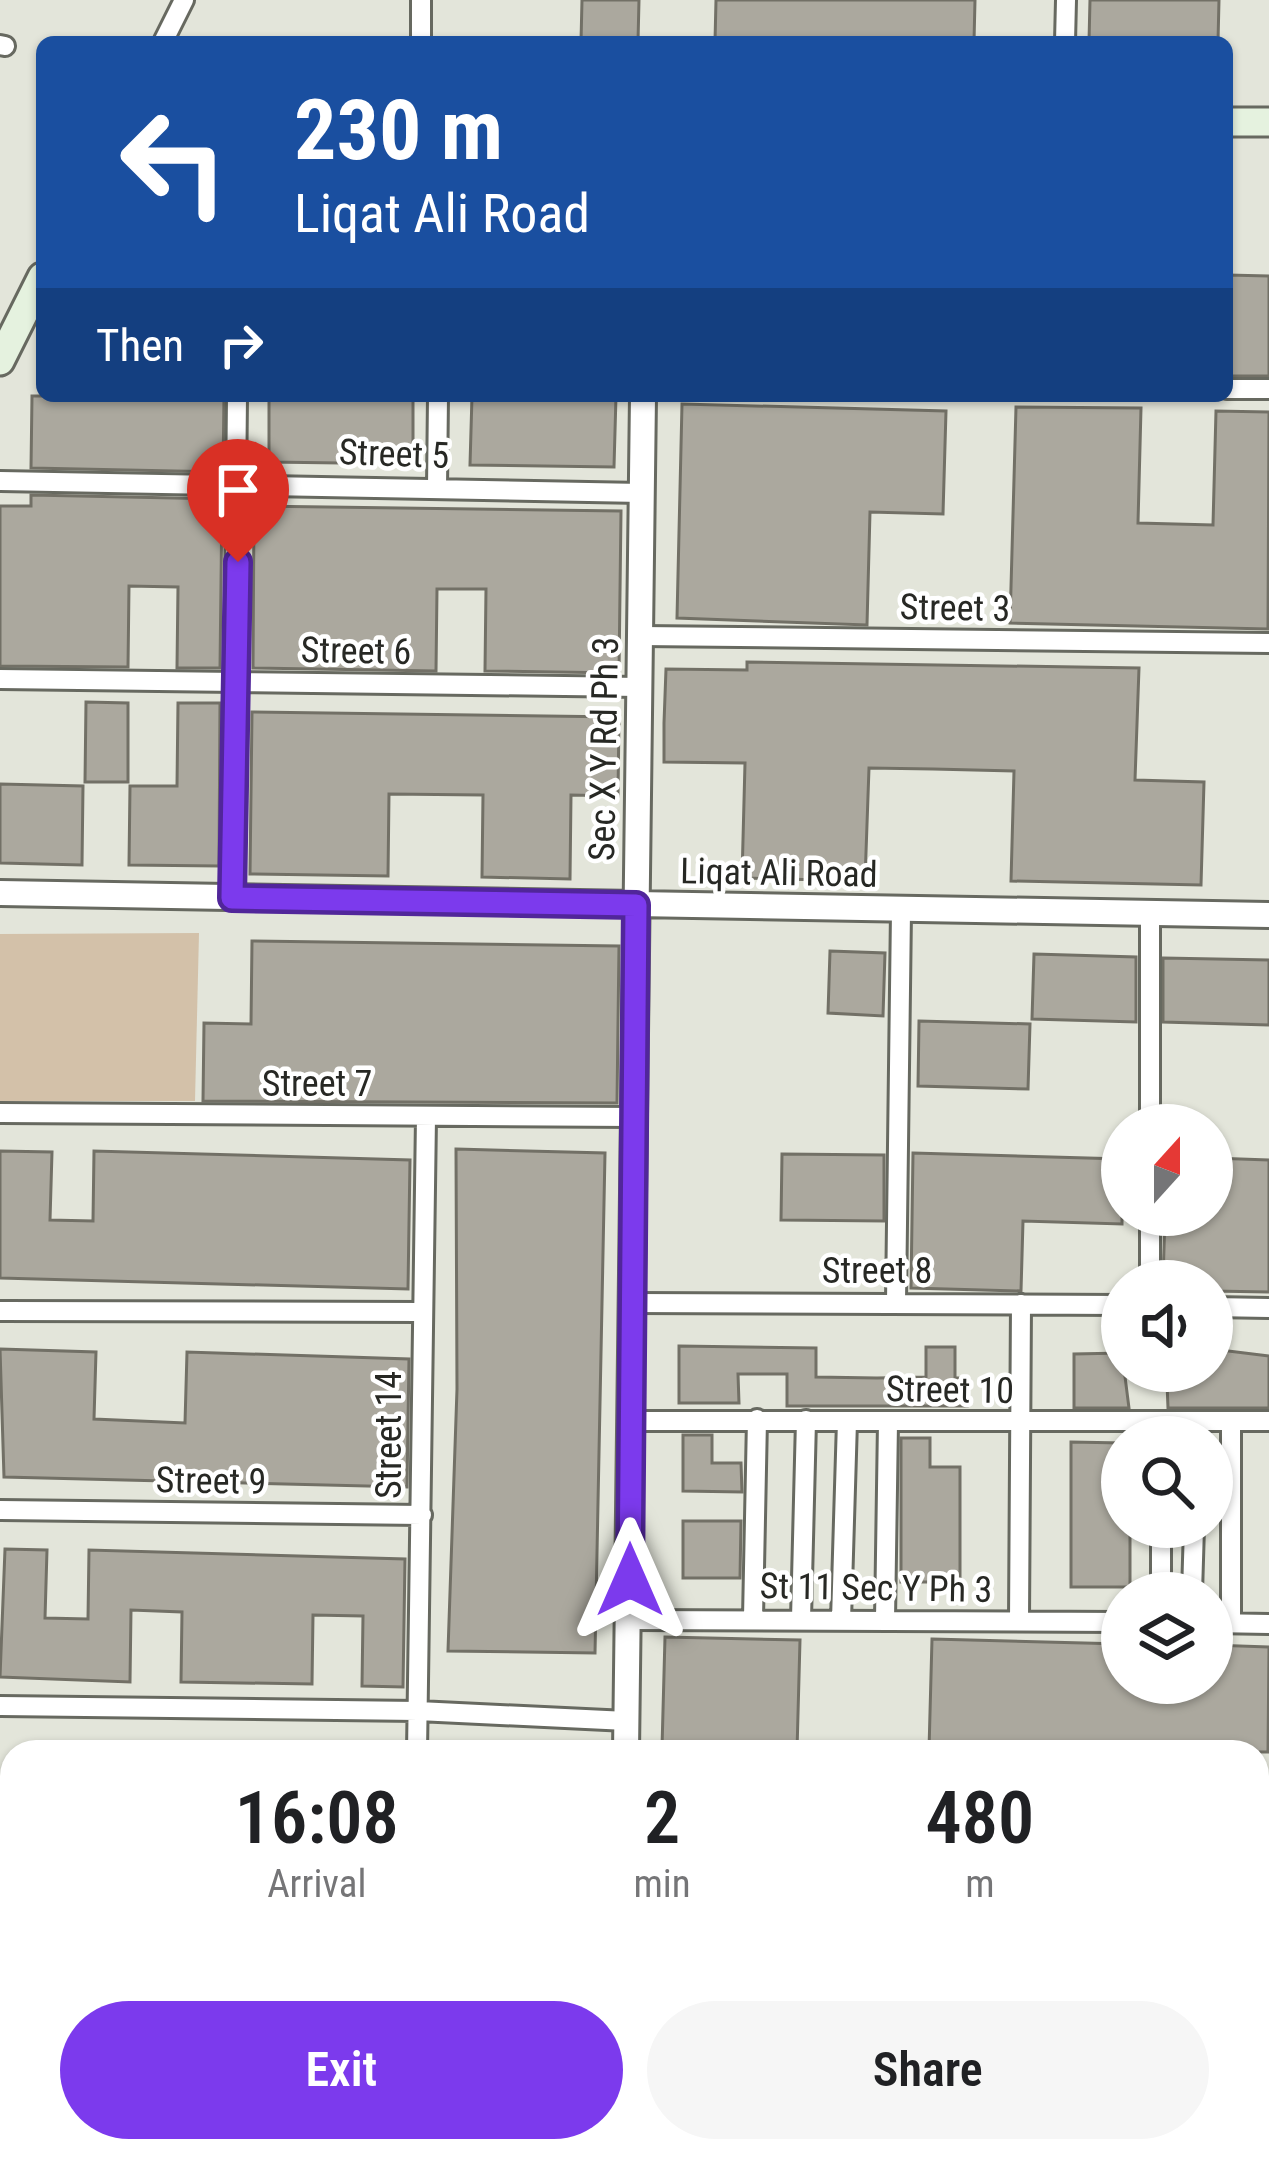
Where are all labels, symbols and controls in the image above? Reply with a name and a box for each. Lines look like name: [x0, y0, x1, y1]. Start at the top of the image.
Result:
text: 230 m: [294, 81, 503, 180]
icon: left: [96, 84, 252, 240]
text: Liqat Ali Road: [294, 182, 590, 245]
icon: right: [208, 312, 274, 378]
text: Then: [96, 319, 184, 372]
street label: Street 5: [338, 431, 450, 477]
pin: [187, 439, 289, 562]
icon: arrive: [205, 457, 271, 523]
street label: Street 3: [899, 586, 1011, 630]
street label: Street 6: [300, 629, 412, 673]
street label: Sec X Y Rd Ph 3: [581, 637, 627, 862]
street label: Liqat Ali Road: [680, 850, 878, 896]
street label: Street 7: [262, 1063, 372, 1105]
north arrow: [1101, 1104, 1233, 1236]
map controls: [1101, 1104, 1233, 1704]
street label: Street 8: [822, 1250, 932, 1292]
button: sound: [1101, 1260, 1233, 1392]
street label: Street 10: [886, 1368, 1014, 1412]
street label: Street 14: [368, 1371, 410, 1499]
button: search: [1101, 1416, 1233, 1548]
street label: Street 9: [155, 1459, 267, 1503]
position arrow: [567, 1517, 693, 1643]
street label: St 11 Sec Y Ph 3: [759, 1565, 993, 1611]
button: layers: [1101, 1572, 1233, 1704]
text: 16:08: [235, 1776, 399, 1861]
text: 2: [644, 1776, 680, 1861]
text: 480: [926, 1776, 1034, 1861]
text: Arrival: [267, 1861, 366, 1907]
text: min: [634, 1861, 691, 1907]
text: m: [965, 1861, 995, 1907]
button: Exit: [60, 2001, 623, 2139]
button: Share: [647, 2001, 1209, 2139]

